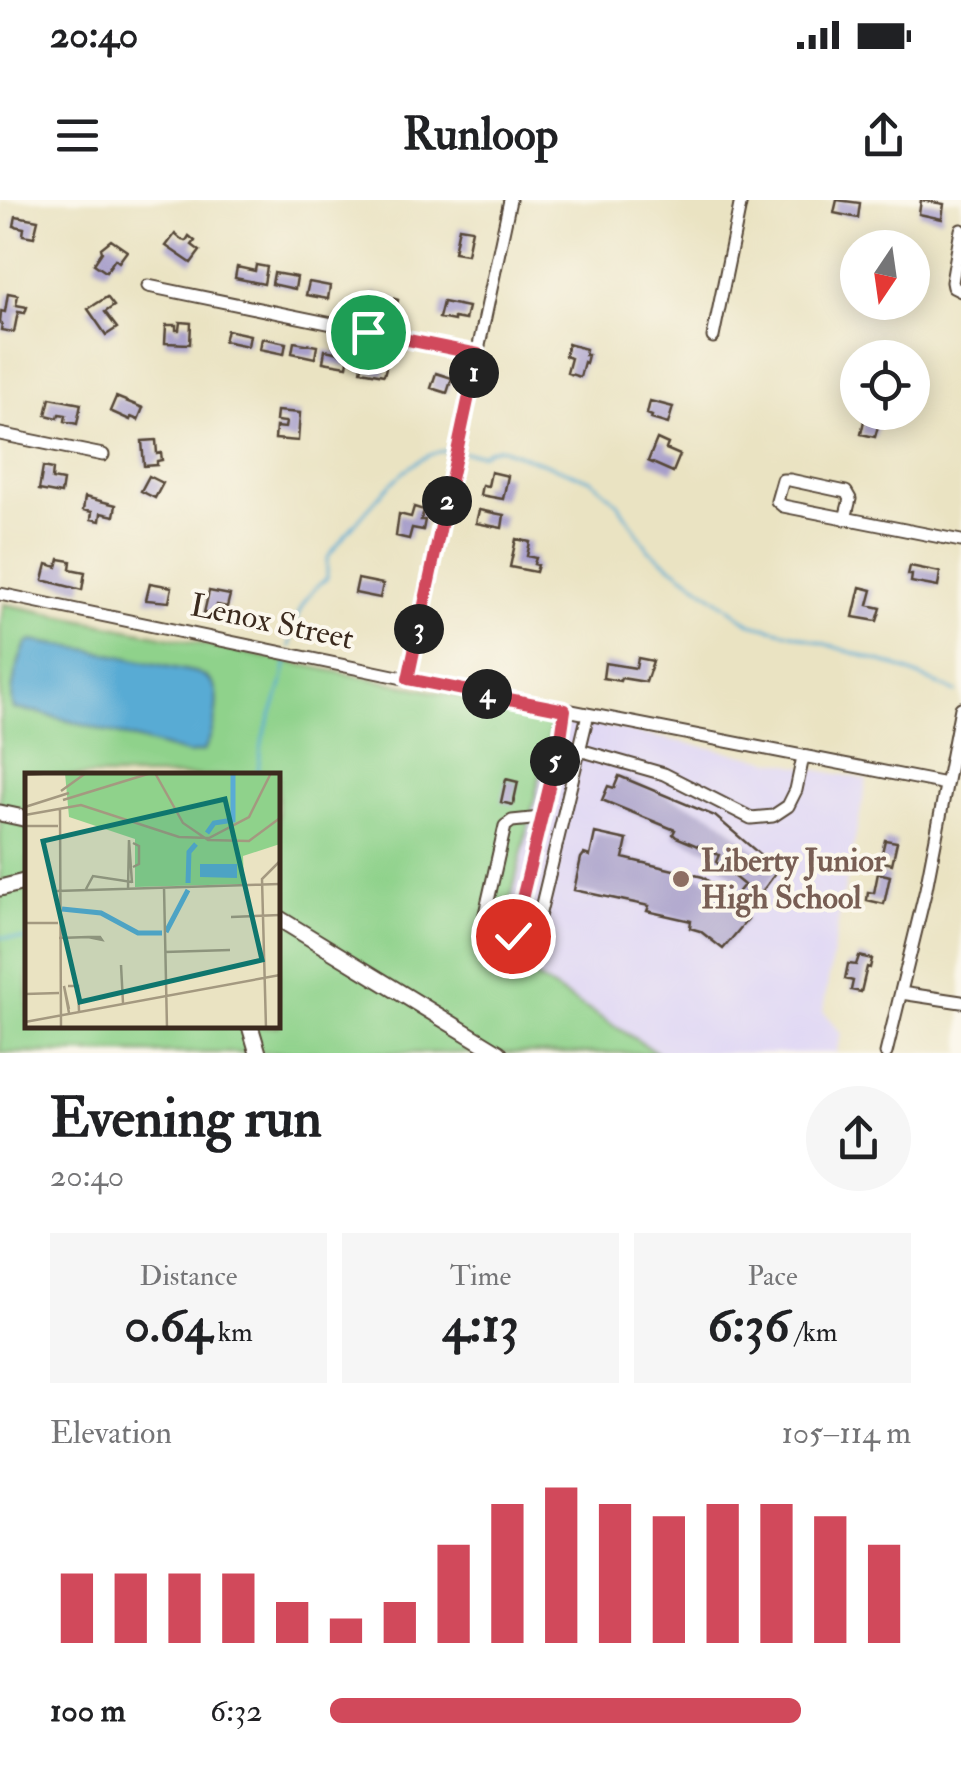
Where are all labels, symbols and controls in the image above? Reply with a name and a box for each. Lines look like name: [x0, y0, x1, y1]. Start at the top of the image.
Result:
text: 20:40: [50, 11, 138, 59]
text: Runloop: [403, 107, 558, 163]
icon: menu: [50, 108, 105, 163]
icon: share: [856, 108, 911, 163]
north arrow: [840, 230, 930, 320]
map controls: [840, 230, 930, 430]
pin: [326, 290, 411, 375]
icon: arrive: [341, 305, 396, 360]
button: locate: [840, 340, 930, 430]
pin: 1: [449, 348, 499, 398]
text: 1: [469, 355, 479, 390]
pin: 2: [422, 476, 472, 526]
text: 2: [440, 483, 454, 518]
street label: Lenox Street: [187, 585, 357, 659]
pin: 3: [394, 604, 444, 654]
text: 3: [414, 611, 424, 646]
pin: 4: [462, 669, 512, 719]
text: 4: [479, 676, 495, 711]
pin: 5: [530, 736, 580, 786]
text: 5: [549, 743, 561, 778]
inset map: [25, 773, 280, 1028]
place label: Liberty Junior High School: [701, 841, 887, 918]
marker: Liberty Junior High School: [670, 868, 692, 890]
pin: [471, 894, 556, 979]
icon: check: [486, 909, 541, 964]
text: Evening run: [50, 1084, 322, 1153]
button: share: [806, 1086, 911, 1191]
text: 20:40: [50, 1156, 124, 1196]
text: Distance: [140, 1259, 237, 1294]
text: Time: [450, 1259, 511, 1294]
text: Pace: [747, 1259, 798, 1294]
text: 0.64: [124, 1294, 212, 1357]
text: 4:13: [442, 1294, 519, 1357]
text: 6:36: [707, 1294, 789, 1357]
text: km: [212, 1315, 253, 1350]
text: /km: [789, 1315, 838, 1350]
text: Elevation: [50, 1413, 172, 1453]
text: 105–114 m: [781, 1413, 911, 1453]
text: 100 m: [50, 1691, 126, 1731]
text: 6:32: [210, 1691, 263, 1731]

